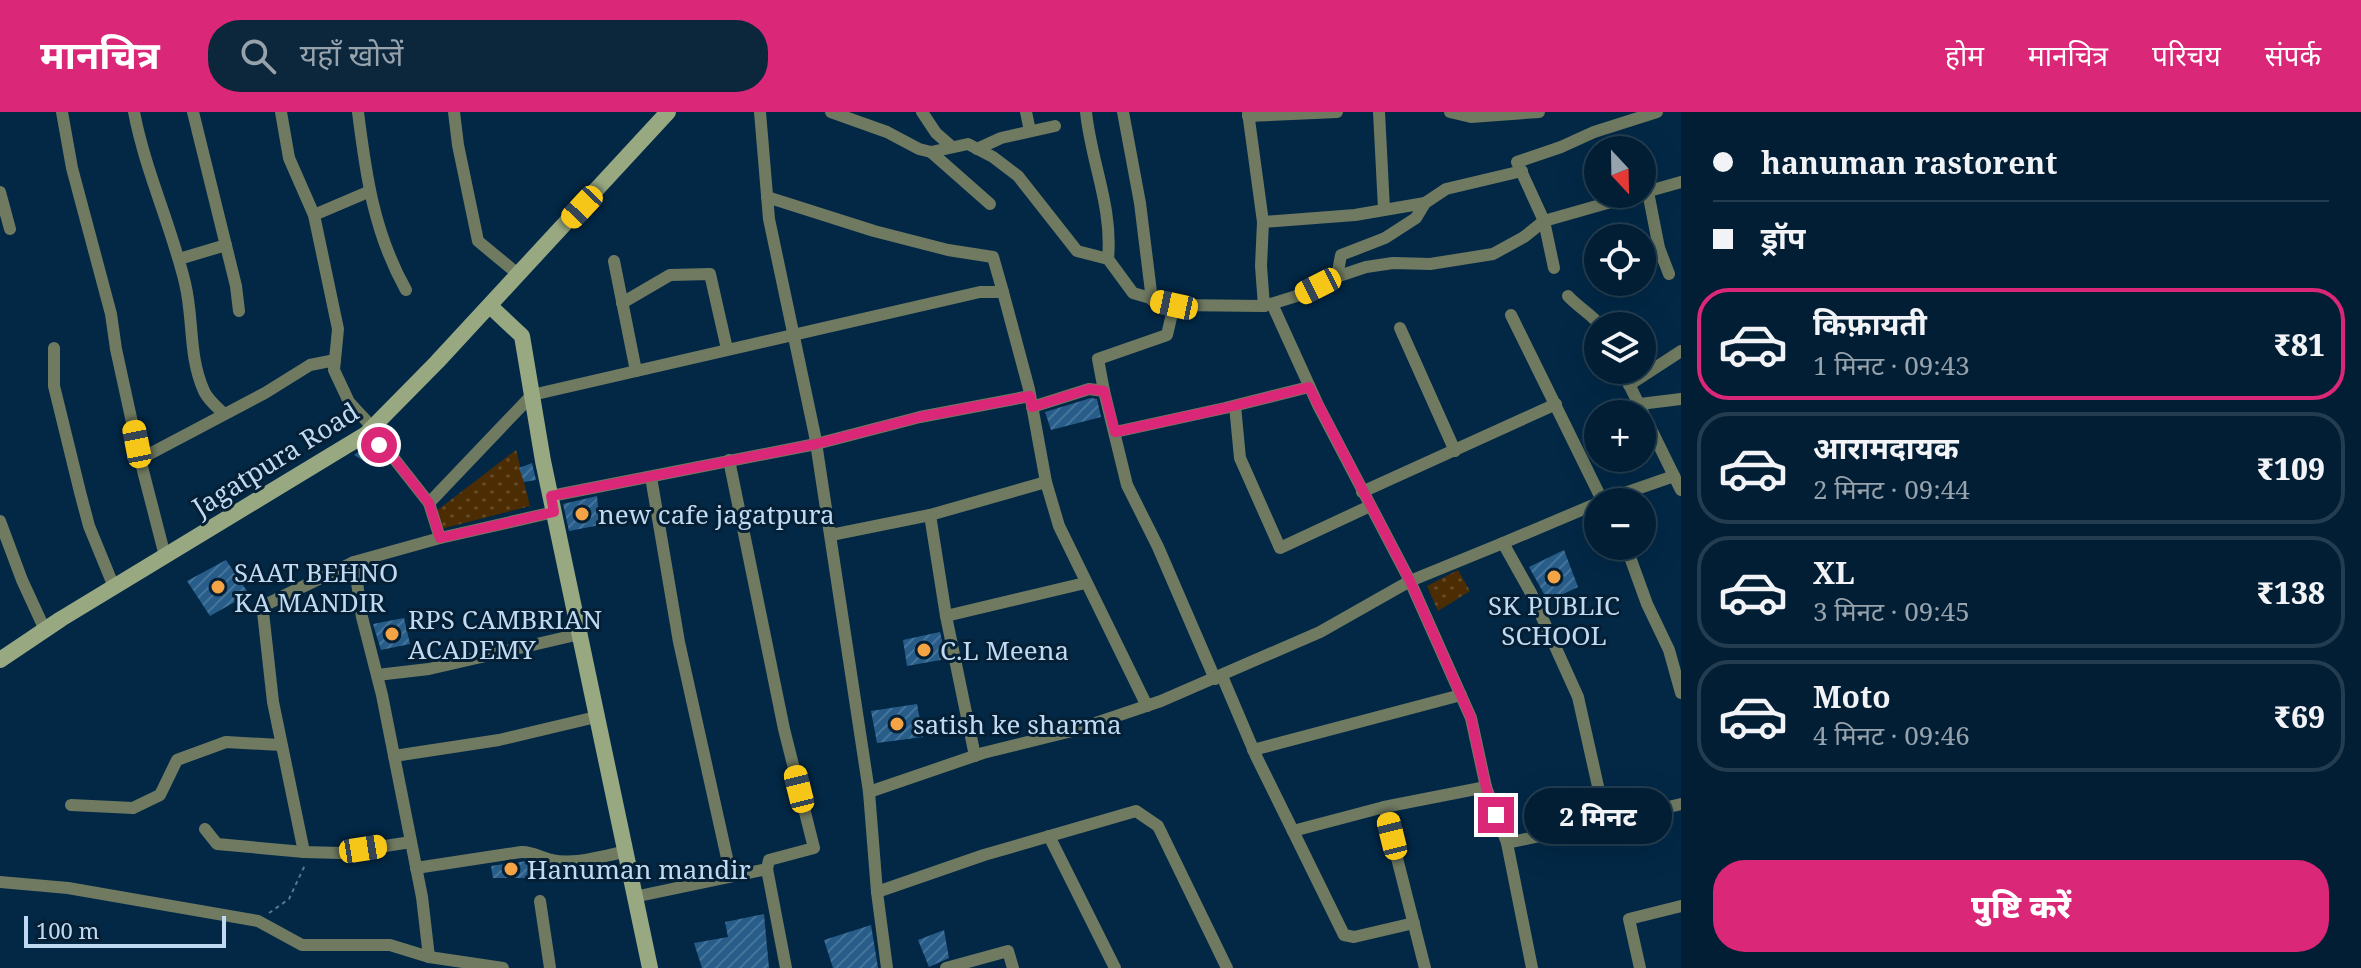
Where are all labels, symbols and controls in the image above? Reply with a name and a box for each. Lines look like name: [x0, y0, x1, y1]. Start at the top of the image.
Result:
search box: [208, 20, 768, 92]
text: मानचित्र: [40, 28, 160, 80]
icon: search: [236, 34, 280, 78]
text: यहाँ खोजें: [300, 34, 403, 75]
text: होम: [1945, 36, 1984, 74]
text: मानचित्र: [2028, 36, 2108, 74]
text: परिचय: [2152, 36, 2221, 74]
text: संपर्क: [2265, 36, 2321, 74]
north arrow: [1584, 136, 1656, 208]
map controls: [1584, 136, 1656, 560]
text: hanuman rastorent: [1761, 142, 2058, 183]
car: [557, 181, 607, 233]
text: ड्रॉप: [1761, 217, 1805, 258]
button: locate: [1584, 224, 1656, 296]
car: [1291, 264, 1345, 308]
car: [1148, 288, 1200, 322]
text: किफ़ायती: [1813, 303, 1927, 344]
icon: car: [1717, 308, 1789, 380]
button: layers: [1584, 312, 1656, 384]
text: ₹81: [2274, 324, 2325, 365]
text: 1 मिनट · 09:43: [1813, 347, 1970, 383]
street label: Jagatpura Road: [184, 393, 365, 525]
button: +: [1584, 400, 1656, 472]
car: [121, 418, 153, 470]
route start: [361, 427, 397, 463]
text: आरामदायक: [1813, 427, 1959, 468]
icon: car: [1717, 432, 1789, 504]
text: ₹109: [2257, 448, 2325, 489]
text: 2 मिनट · 09:44: [1813, 471, 1970, 507]
button: −: [1584, 488, 1656, 560]
place label: new cafe jagatpura: [598, 496, 835, 532]
marker: new cafe jagatpura: [573, 505, 591, 523]
text: XL: [1813, 552, 1855, 593]
place label: SAAT BEHNO KA MANDIR: [234, 554, 398, 620]
icon: car: [1717, 556, 1789, 628]
marker: SK PUBLIC SCHOOL: [1545, 568, 1563, 586]
text: ₹138: [2257, 572, 2325, 613]
marker: SAAT BEHNO KA MANDIR: [209, 578, 227, 596]
place label: SK PUBLIC SCHOOL: [1488, 587, 1620, 653]
text: 3 मिनट · 09:45: [1813, 593, 1970, 629]
place label: RPS CAMBRIAN ACADEMY: [408, 601, 602, 667]
marker: RPS CAMBRIAN ACADEMY: [383, 625, 401, 643]
place label: C.L Meena: [940, 632, 1069, 668]
marker: C.L Meena: [915, 641, 933, 659]
text: Moto: [1813, 676, 1891, 717]
icon: car: [1717, 680, 1789, 752]
text: ₹69: [2274, 696, 2325, 737]
place label: satish ke sharma: [913, 706, 1122, 742]
marker: satish ke sharma: [888, 715, 906, 733]
text: 4 मिनट · 09:46: [1813, 717, 1970, 753]
car: [782, 763, 816, 815]
callout: 2 मिनट: [1524, 787, 1672, 843]
route end: [1478, 797, 1514, 833]
text: 2 मिनट: [1559, 798, 1637, 834]
car: [1375, 810, 1409, 862]
car: [337, 833, 389, 865]
place label: Hanuman mandir: [527, 851, 751, 887]
marker: Hanuman mandir: [502, 860, 520, 878]
button: पुष्टि करें: [1713, 860, 2329, 952]
scale bar: [24, 912, 226, 948]
text: 100 m: [36, 915, 99, 945]

